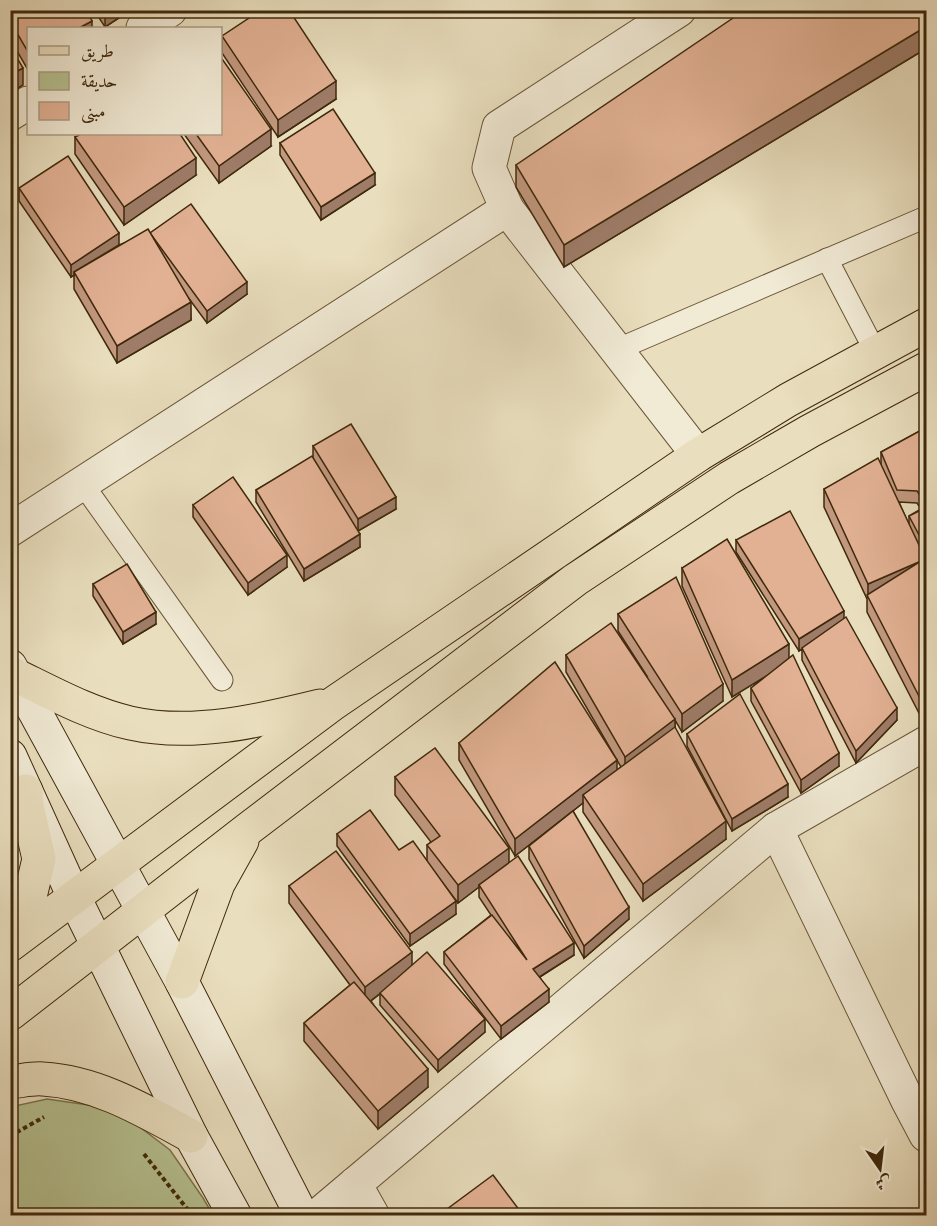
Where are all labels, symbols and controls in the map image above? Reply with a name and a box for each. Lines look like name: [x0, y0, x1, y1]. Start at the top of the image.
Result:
legend: [27, 27, 222, 135]
text: طريق: [81, 39, 114, 63]
text: حديقة: [81, 69, 117, 92]
text: مبنى: [81, 99, 106, 124]
north arrow: [850, 1139, 910, 1199]
text: ش: [873, 1171, 894, 1195]

